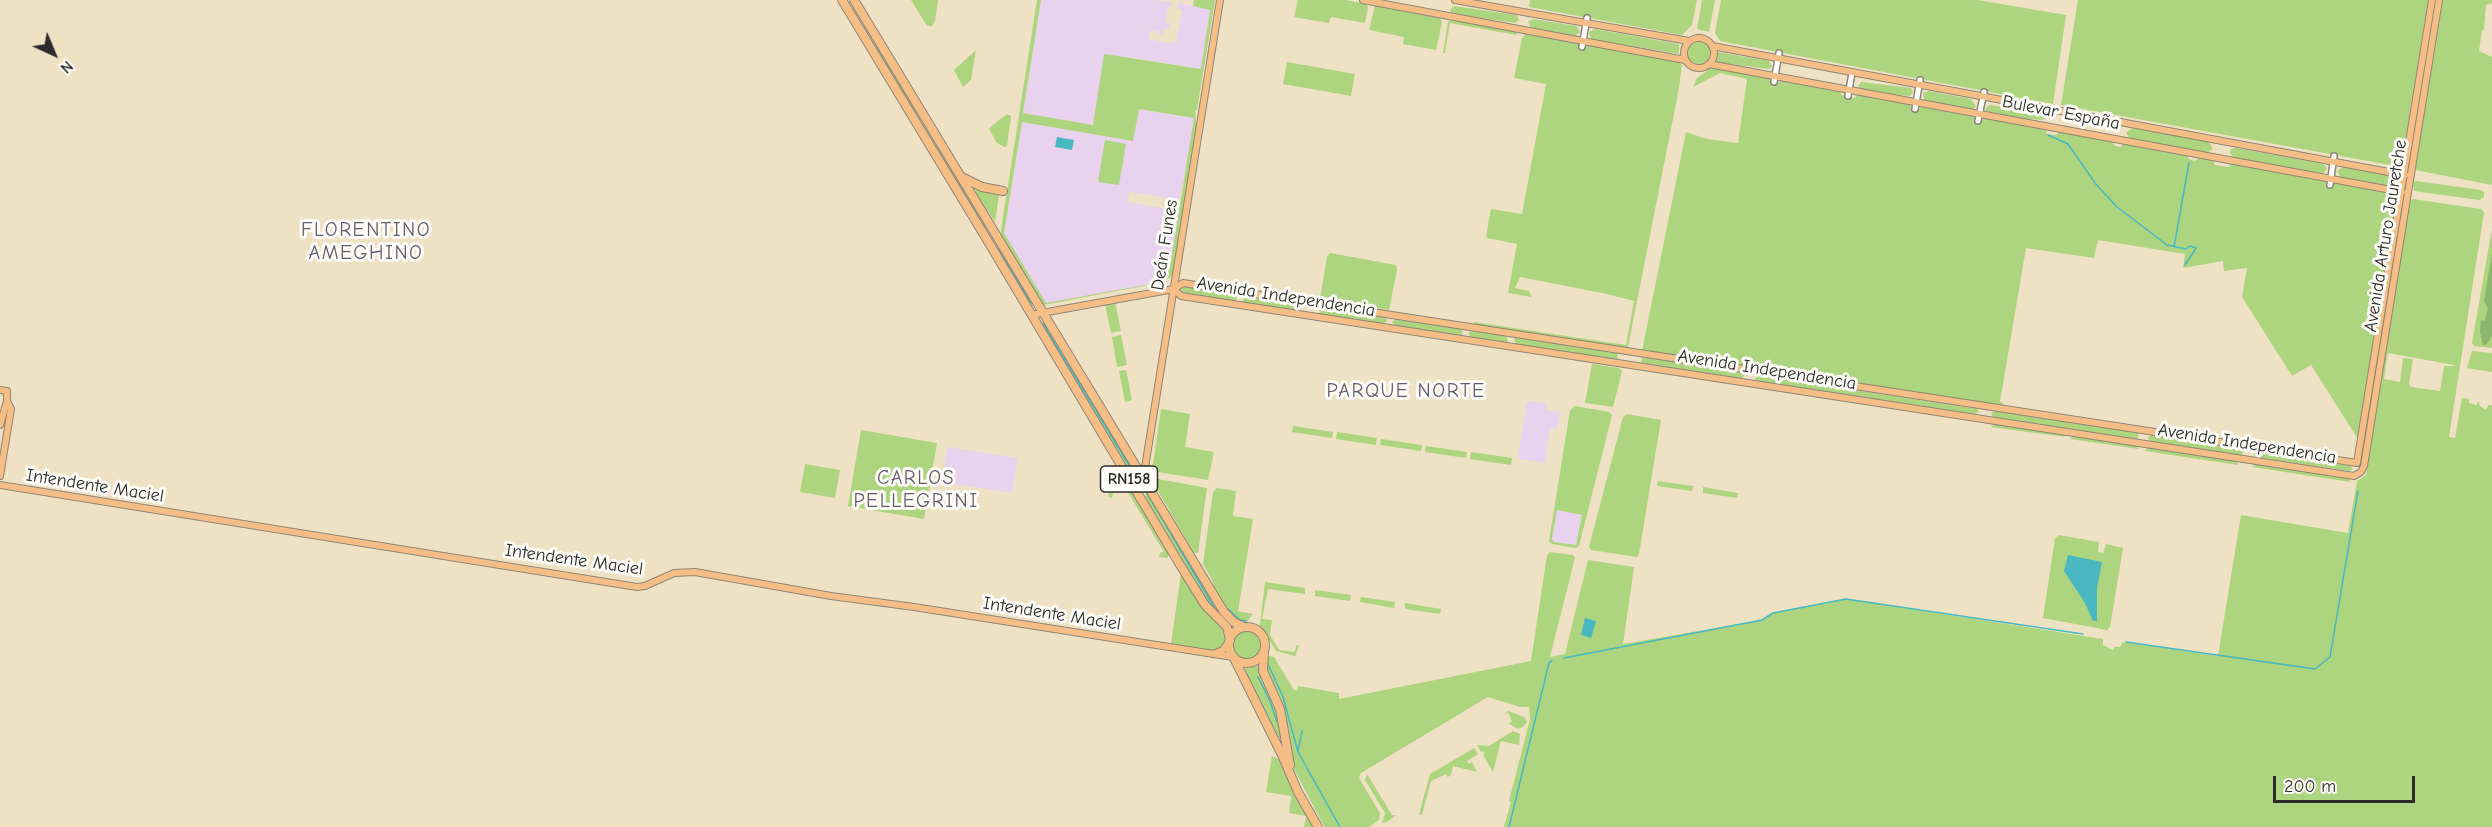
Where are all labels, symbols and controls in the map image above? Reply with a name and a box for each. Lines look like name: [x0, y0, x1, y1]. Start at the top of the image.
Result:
north arrow: [24, 24, 84, 84]
text: N: [56, 57, 77, 77]
street label: Bulevar España: [2000, 91, 2122, 135]
street label: Avenida Arturo Jauretche: [2360, 138, 2412, 334]
street label: Deán Funes: [1147, 198, 1183, 292]
district label: FLORENTINO AMEGHINO: [301, 218, 431, 265]
street label: Avenida Independencia: [1195, 272, 1377, 322]
street label: Avenida Independencia: [1676, 345, 1858, 395]
district label: PARQUE NORTE: [1326, 379, 1486, 403]
street label: Avenida Independencia: [2156, 419, 2338, 469]
street label: Intendente Maciel: [25, 464, 165, 508]
district label: CARLOS PELLEGRINI: [853, 466, 979, 513]
road number: RN158: [1100, 466, 1158, 492]
street label: Intendente Maciel: [504, 540, 644, 580]
street label: Intendente Maciel: [982, 592, 1122, 636]
scale bar: [2276, 764, 2418, 802]
text: 200 m: [2284, 776, 2336, 797]

